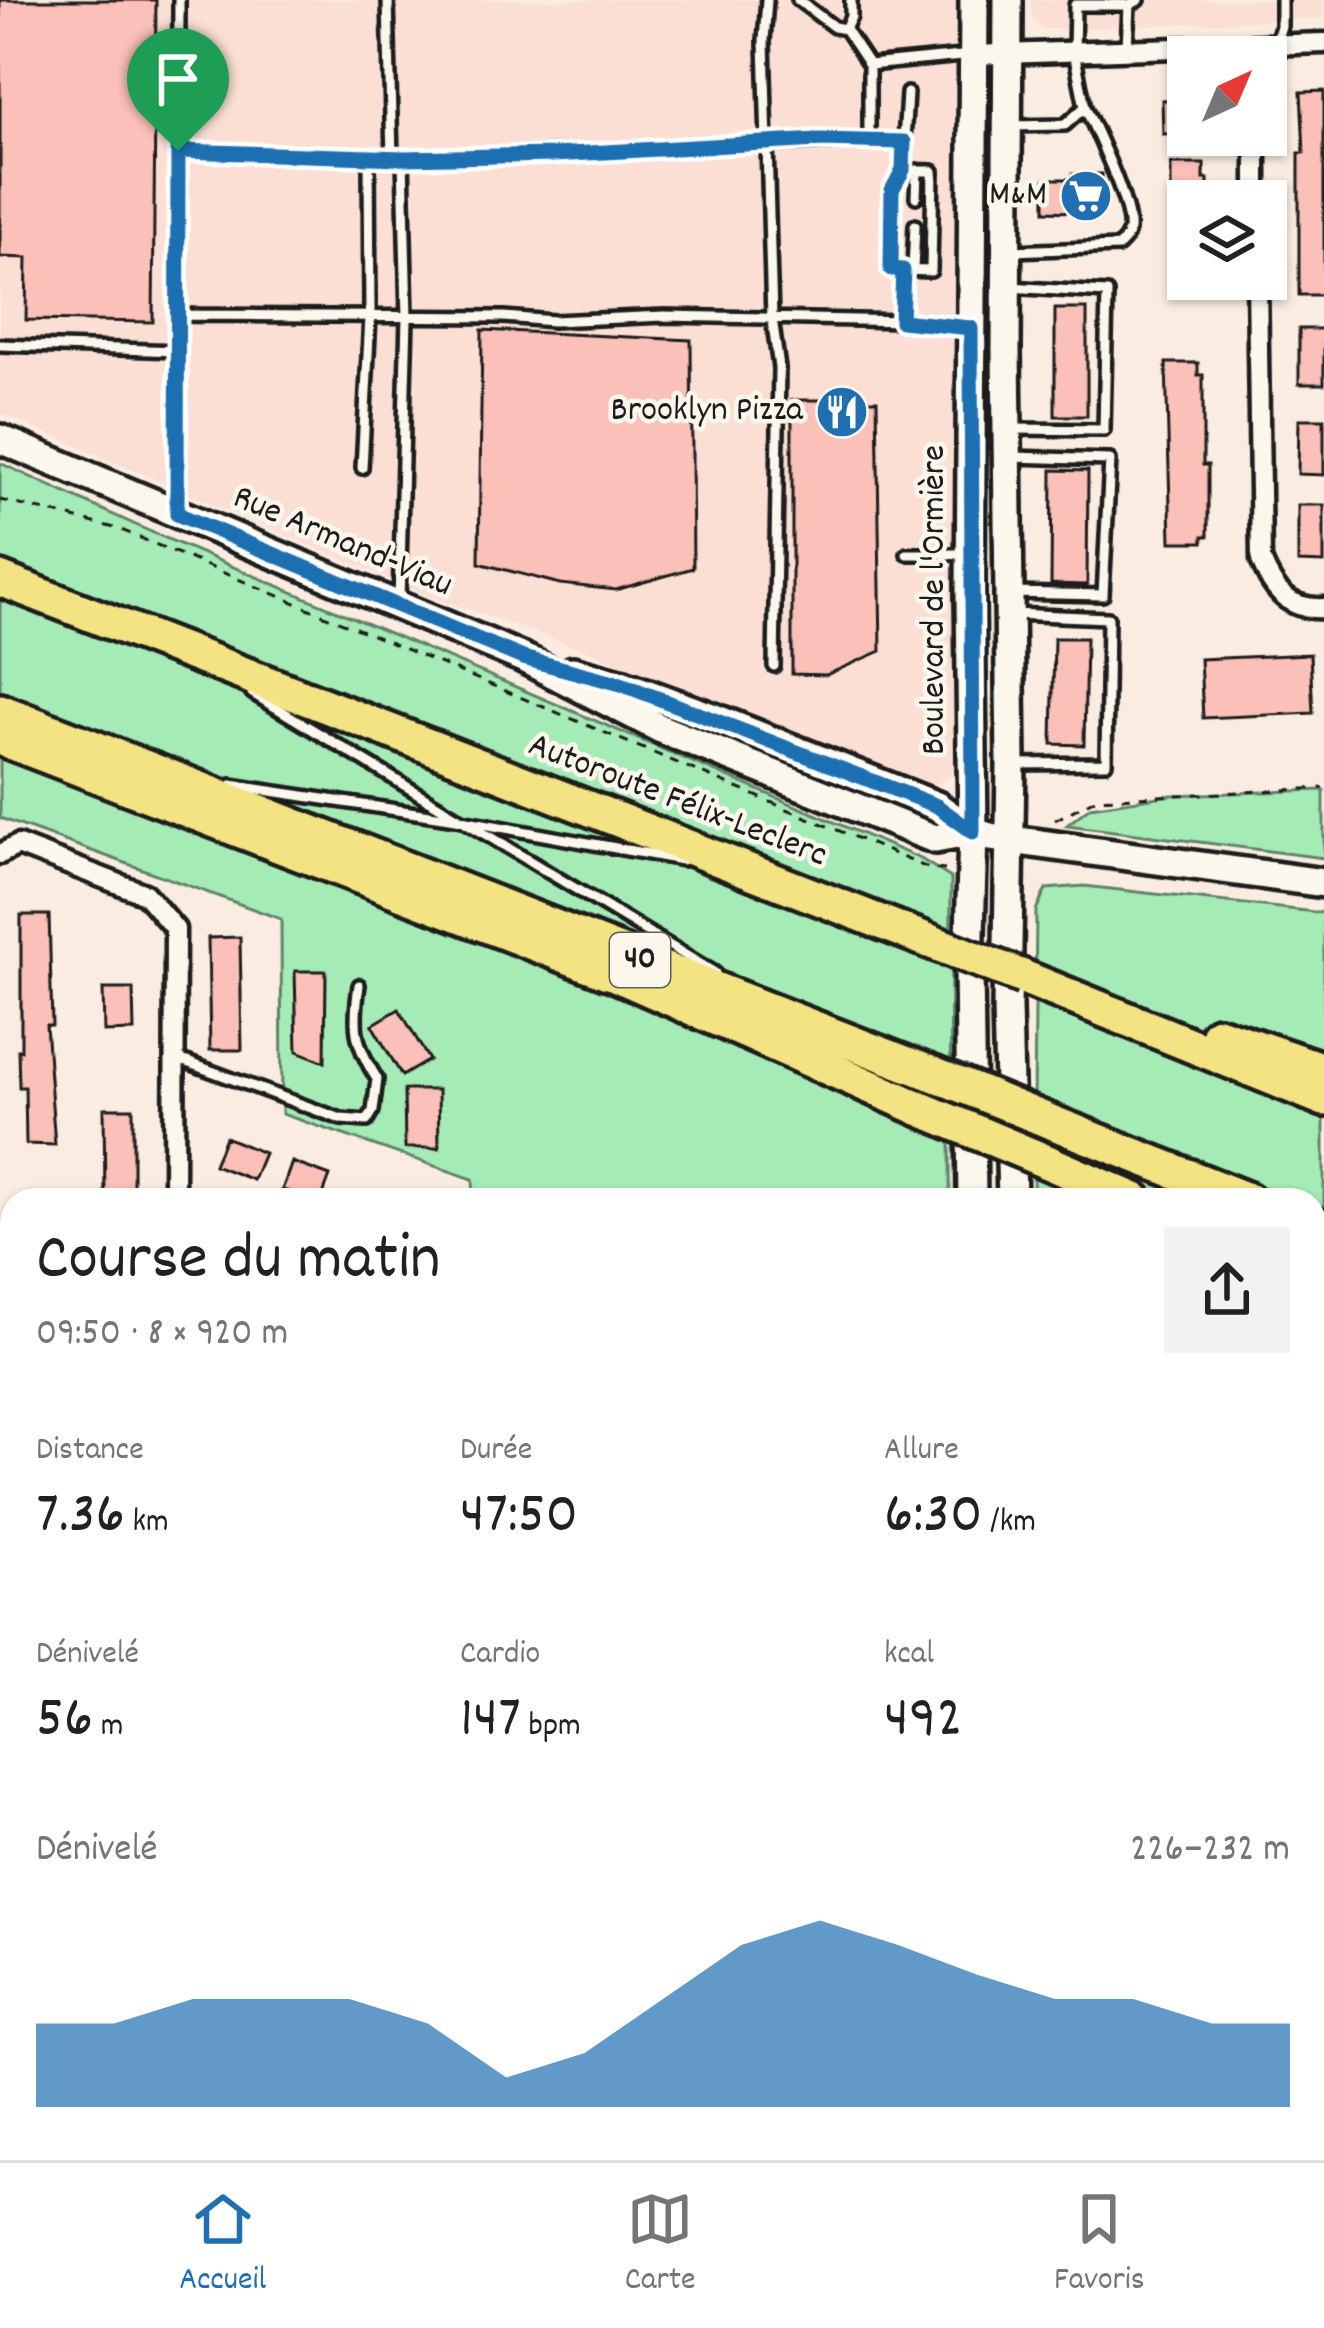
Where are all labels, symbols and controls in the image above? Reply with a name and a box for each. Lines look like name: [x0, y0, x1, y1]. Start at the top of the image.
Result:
pin: [127, 28, 229, 151]
north arrow: [1167, 36, 1287, 156]
map controls: [1167, 36, 1287, 300]
icon: arrive: [145, 46, 211, 112]
supermarket icon: M&M: [1058, 168, 1114, 224]
place label: M&M: [989, 170, 1047, 222]
button: layers: [1167, 180, 1287, 300]
restaurant icon: Brooklyn Pizza: [814, 384, 870, 440]
place label: Brooklyn Pizza: [611, 386, 804, 438]
street label: Boulevard de l'Ormière: [910, 445, 962, 755]
street label: Rue Armand-Viau: [224, 473, 460, 613]
street label: Autoroute Félix-Leclerc: [520, 721, 834, 883]
road number: 40: [610, 933, 670, 987]
text: Course du matin: [36, 1216, 441, 1310]
button: share: [1164, 1227, 1290, 1353]
text: 09:50 · 8 × 920 m: [36, 1308, 288, 1363]
text: Distance: [36, 1428, 144, 1475]
text: Durée: [460, 1428, 532, 1475]
text: Allure: [884, 1428, 959, 1475]
text: 7.36: [36, 1475, 125, 1561]
text: 47:50: [460, 1475, 578, 1561]
text: 6:30: [884, 1475, 983, 1561]
text: km: [125, 1500, 169, 1547]
text: /km: [983, 1500, 1036, 1547]
text: Dénivelé: [36, 1632, 139, 1679]
text: Cardio: [460, 1632, 540, 1679]
text: kcal: [884, 1632, 934, 1679]
text: 56: [36, 1679, 93, 1765]
text: 147: [460, 1679, 521, 1765]
text: 492: [884, 1679, 963, 1765]
text: m: [93, 1704, 123, 1751]
text: bpm: [521, 1704, 581, 1751]
text: Dénivelé: [36, 1824, 158, 1879]
text: 226–232 m: [1130, 1824, 1290, 1879]
tab: Accueil: [179, 2186, 266, 2305]
tab: Carte: [625, 2186, 696, 2305]
tab: Favoris: [1054, 2186, 1145, 2305]

